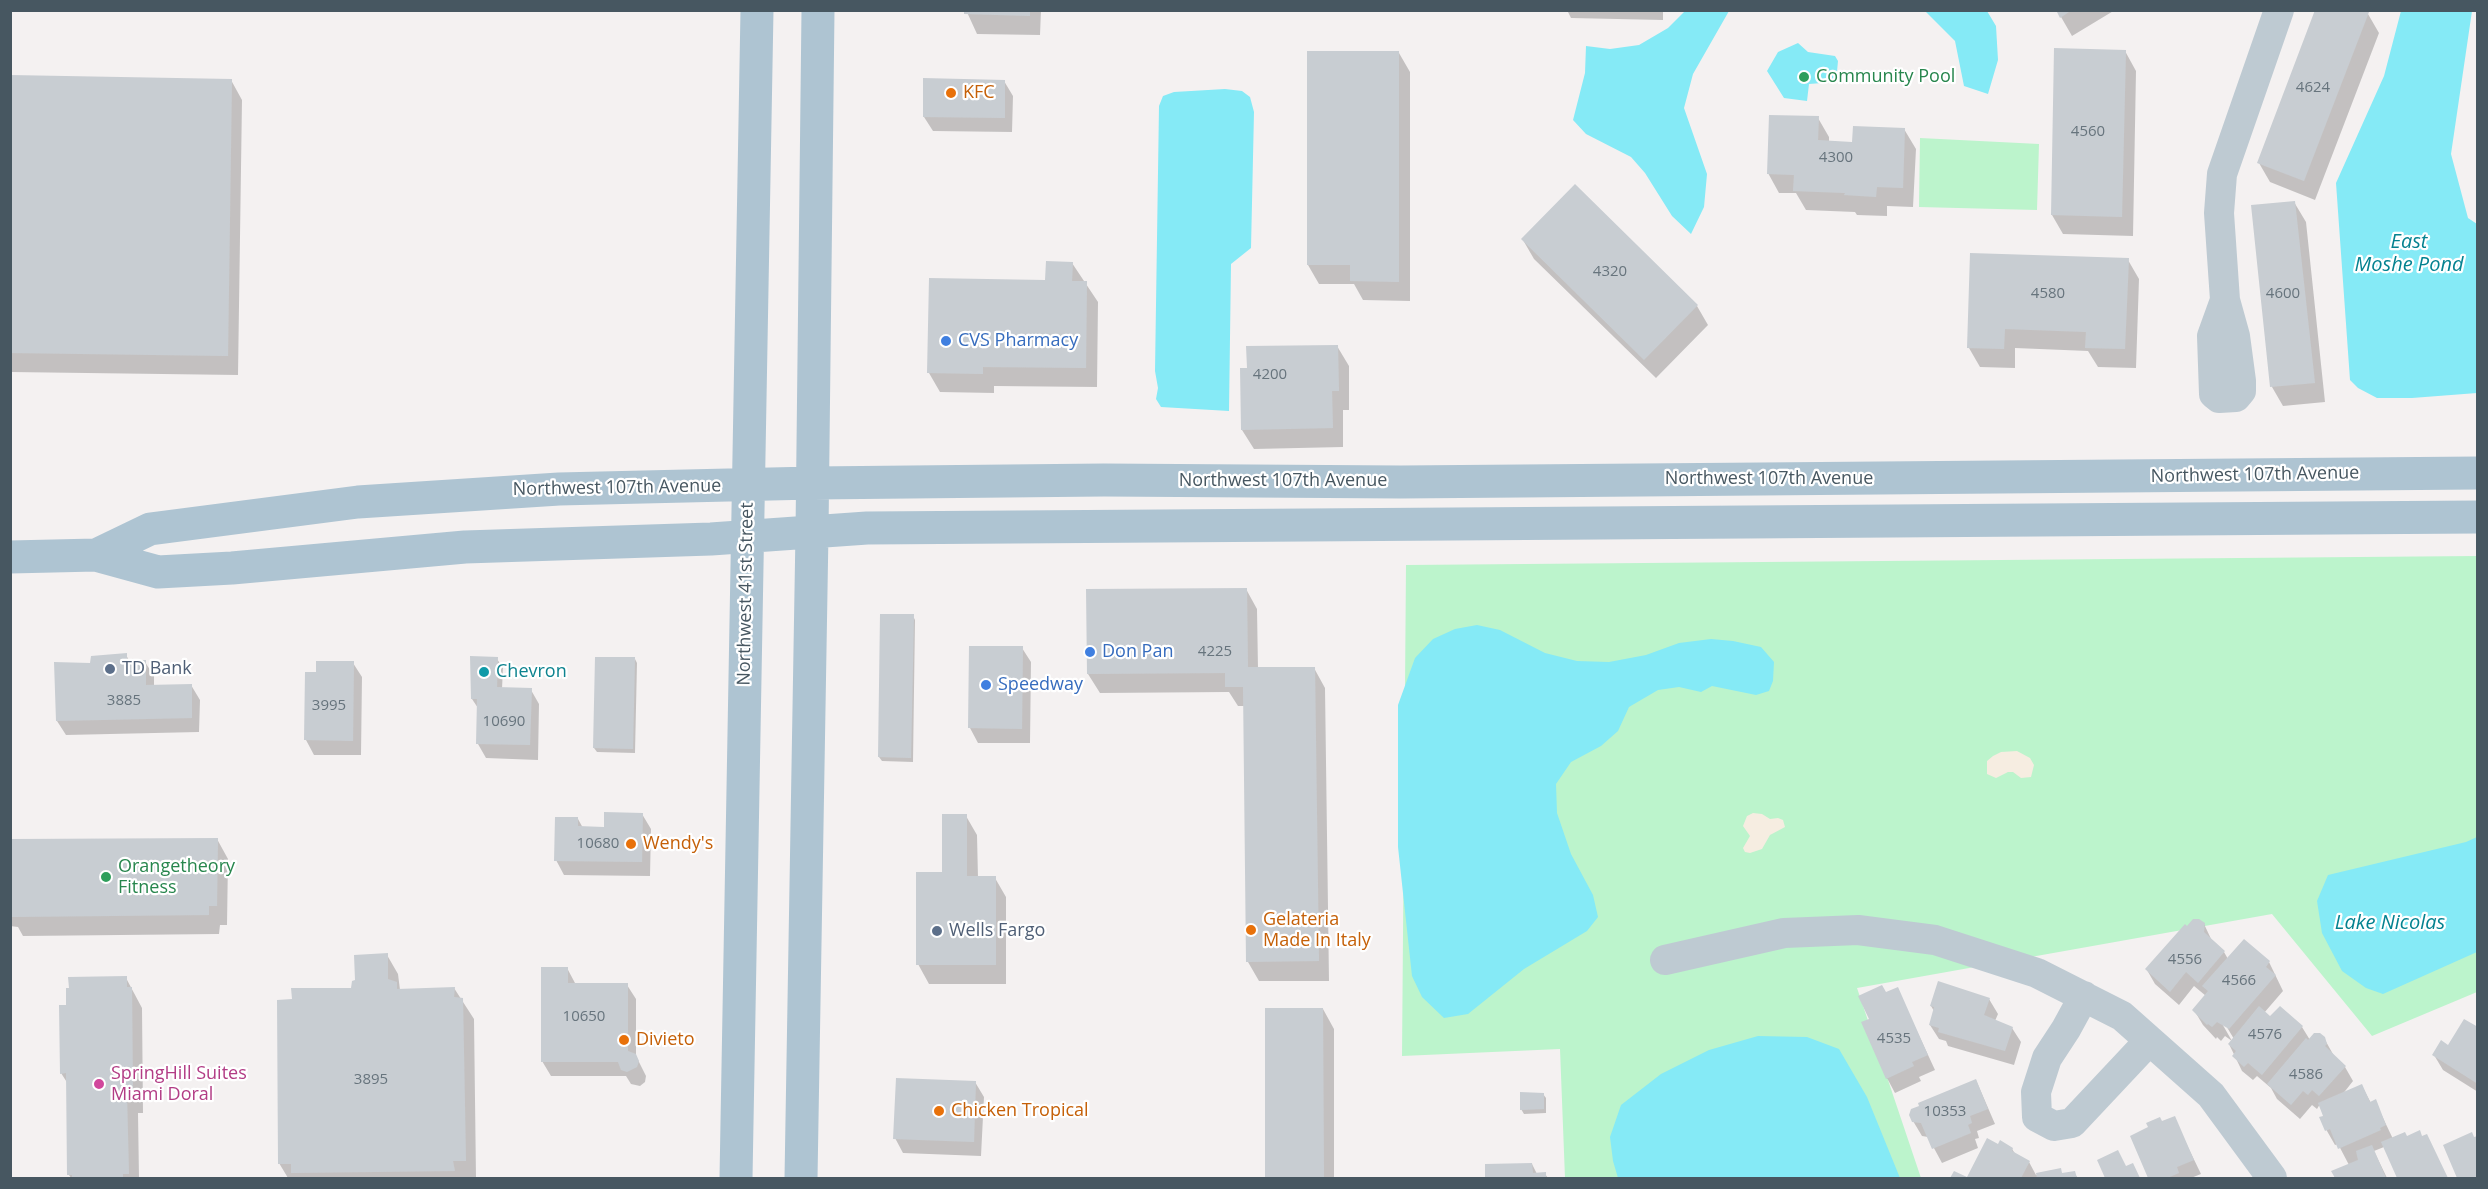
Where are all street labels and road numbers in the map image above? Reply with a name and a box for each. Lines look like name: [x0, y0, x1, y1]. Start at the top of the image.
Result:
street label: Northwest 107th Avenue: [2151, 462, 2359, 488]
street label: Northwest 107th Avenue: [1665, 468, 1873, 490]
street label: Northwest 107th Avenue: [1179, 470, 1387, 492]
street label: Northwest 107th Avenue: [513, 475, 721, 501]
street label: Northwest 41st Street: [734, 502, 758, 686]

